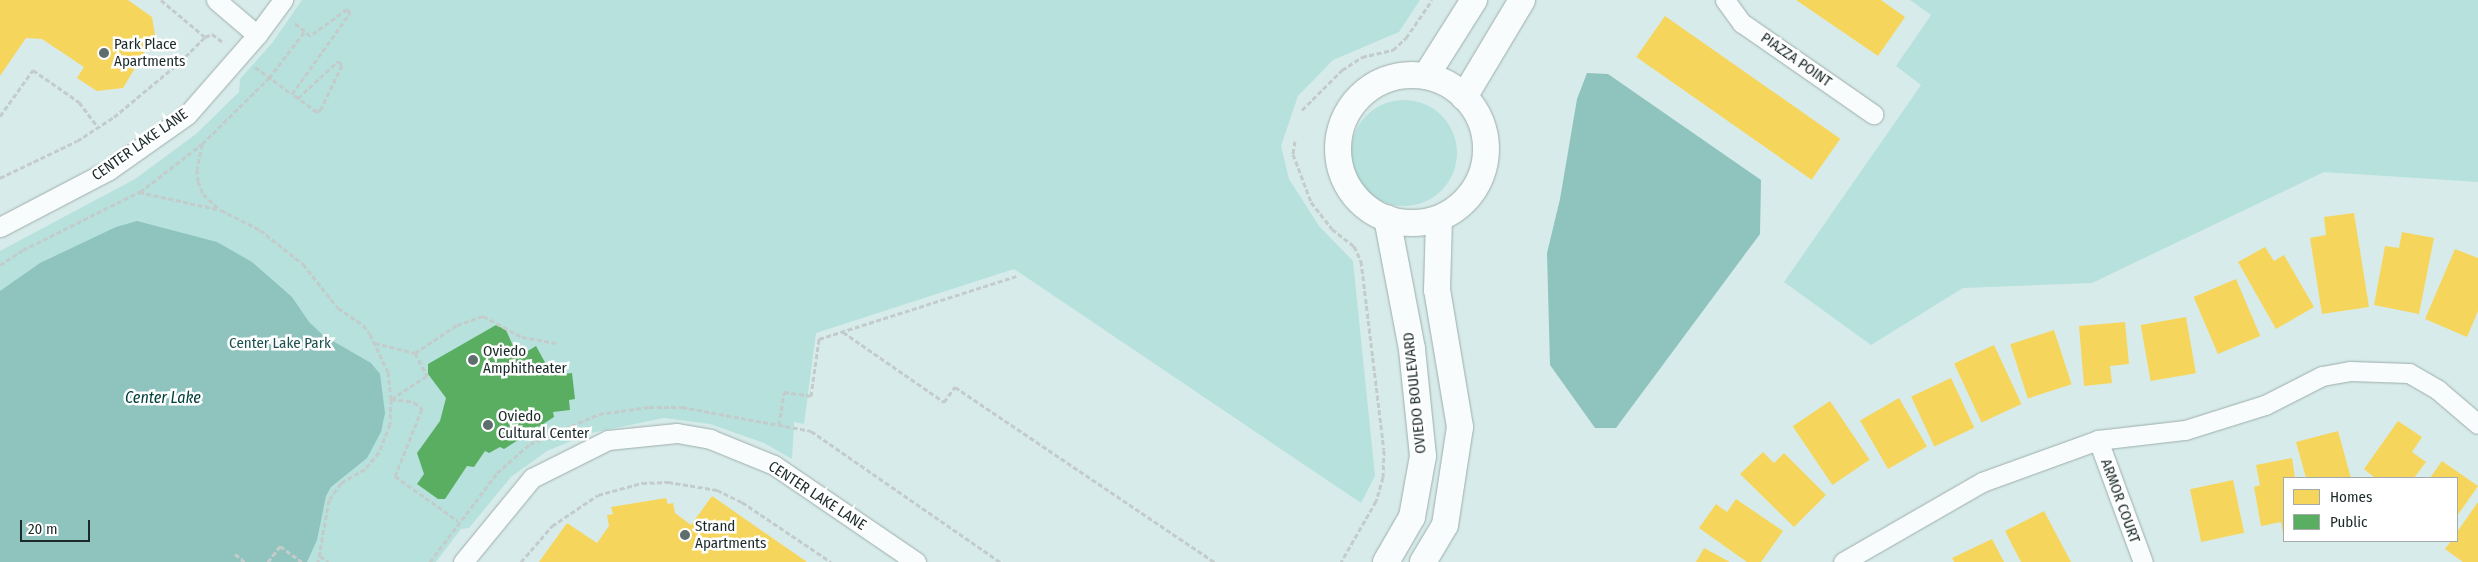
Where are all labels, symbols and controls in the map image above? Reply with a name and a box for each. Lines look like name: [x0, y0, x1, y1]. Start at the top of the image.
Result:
street label: PIAZZA POINT: [1757, 29, 1835, 91]
place label: Park Place Apartments: [114, 35, 185, 70]
marker: Park Place Apartments: [98, 47, 110, 59]
street label: CENTER LAKE LANE: [88, 105, 192, 185]
street label: OVIEDO BOULEVARD: [1400, 331, 1430, 455]
park label: Center Lake Park: [229, 335, 331, 353]
place label: Oviedo Amphitheater: [483, 342, 567, 377]
marker: Oviedo Amphitheater: [467, 354, 479, 366]
water label: Center Lake: [125, 388, 201, 408]
place label: Oviedo Cultural Center: [498, 407, 589, 442]
marker: Oviedo Cultural Center: [482, 419, 494, 431]
street label: ARMOR COURT: [2096, 457, 2144, 545]
street label: CENTER LAKE LANE: [765, 458, 869, 534]
legend: [2283, 477, 2458, 542]
text: Homes: [2330, 488, 2372, 506]
scale bar: [22, 510, 92, 542]
text: Public: [2330, 513, 2367, 531]
place label: Strand Apartments: [695, 517, 766, 552]
text: 20 m: [28, 520, 58, 538]
marker: Strand Apartments: [679, 529, 691, 541]

